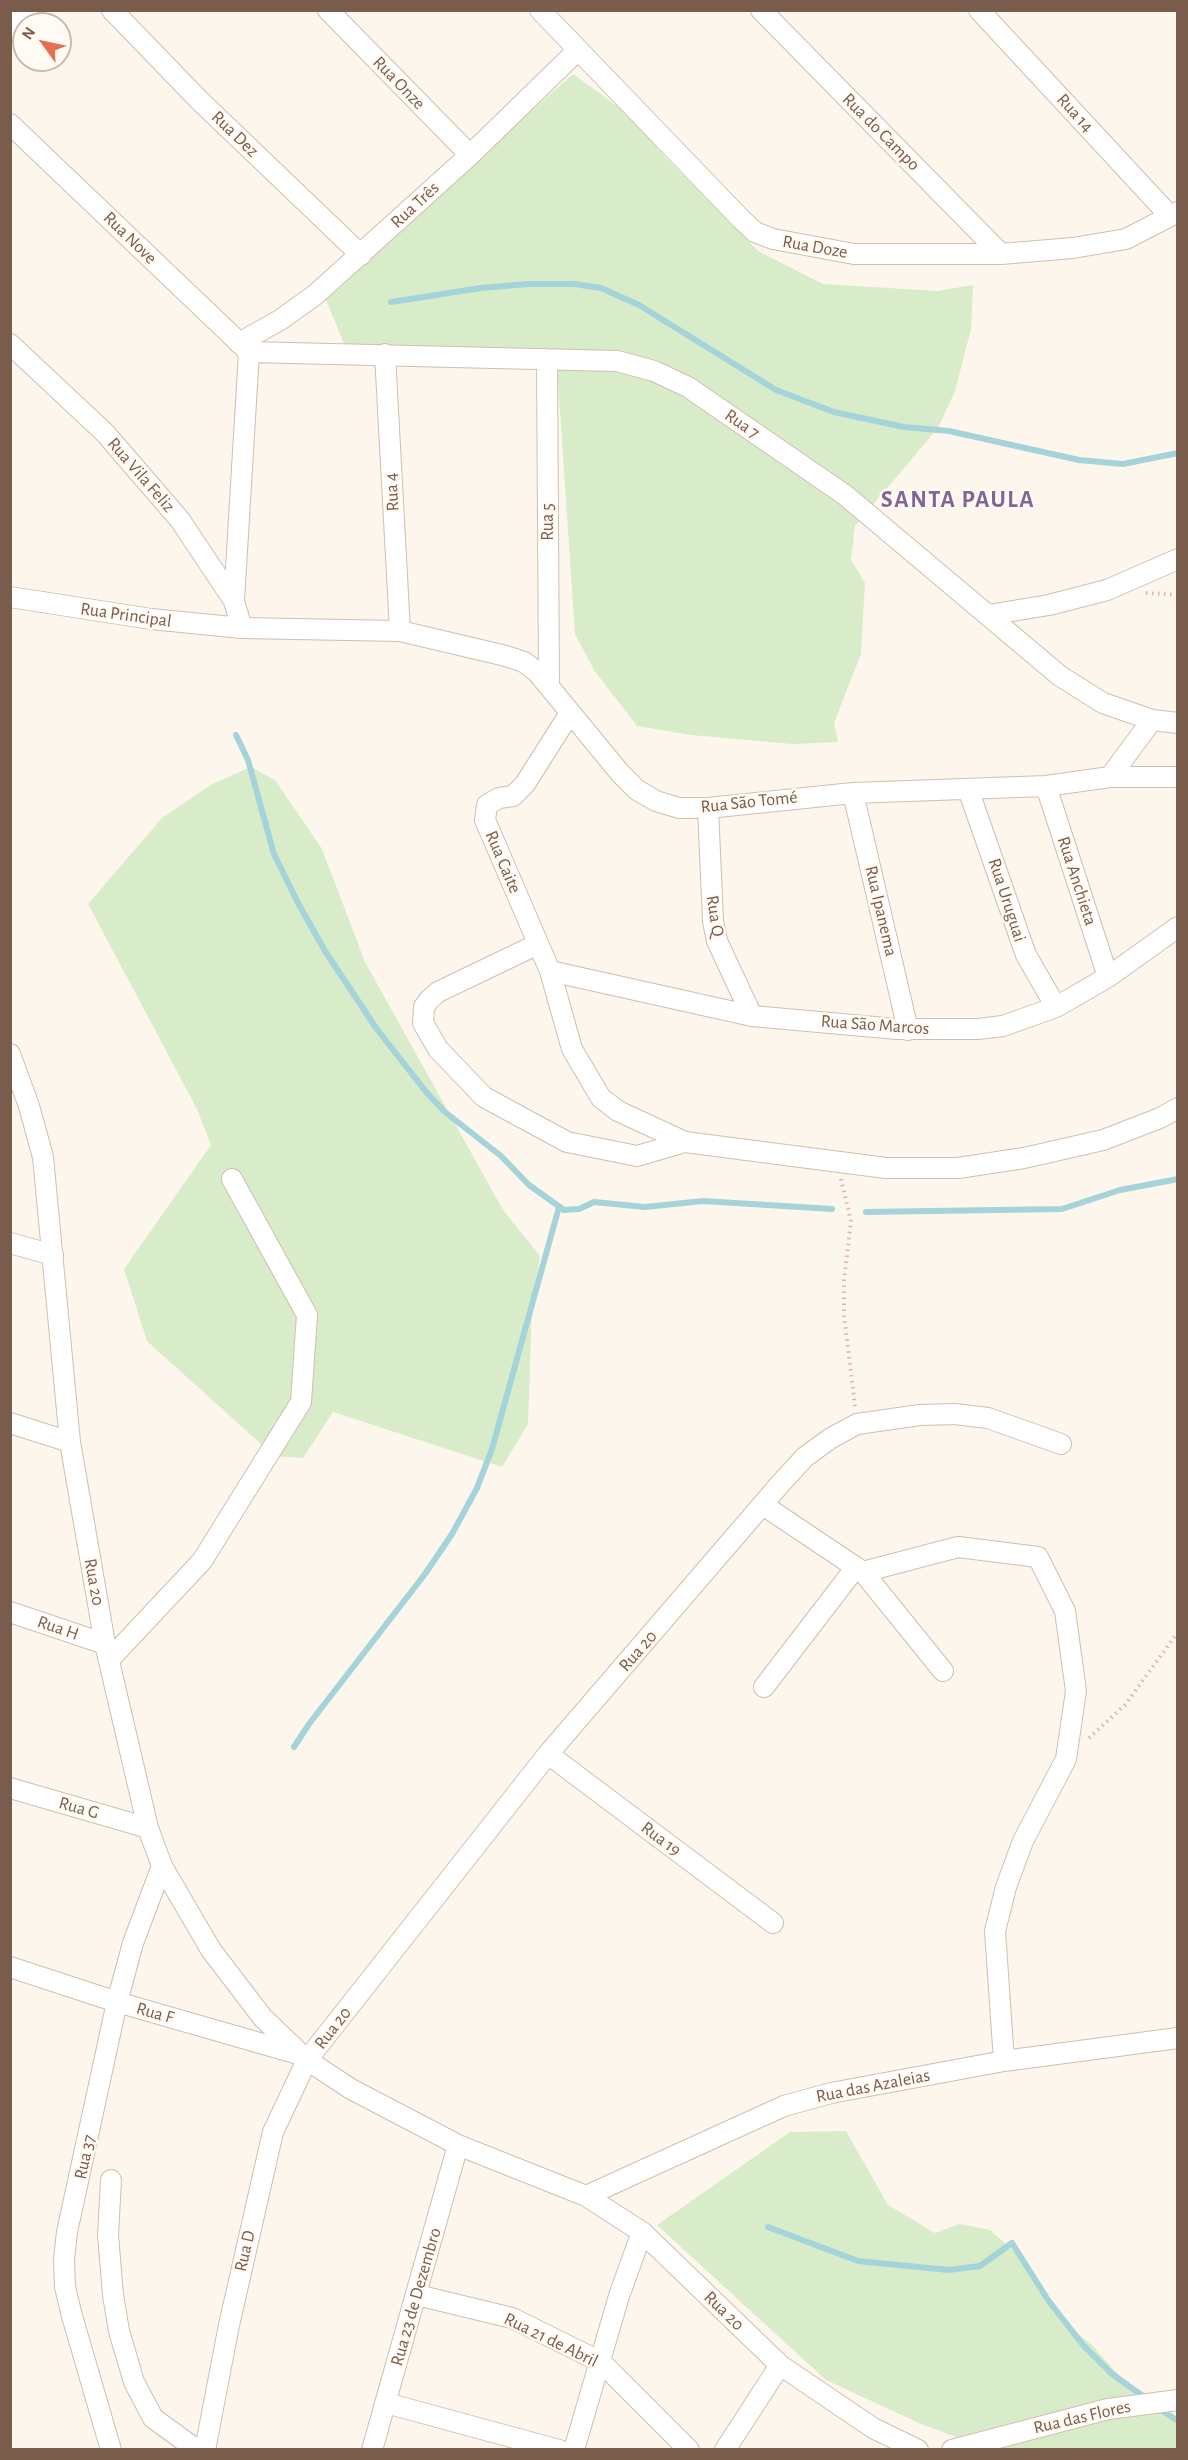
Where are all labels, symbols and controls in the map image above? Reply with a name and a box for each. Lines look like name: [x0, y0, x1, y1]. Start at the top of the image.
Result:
north arrow: [12, 12, 72, 72]
text: N: [19, 24, 38, 42]
street label: Rua Onze: [368, 52, 430, 114]
street label: Rua do Campo: [838, 89, 924, 175]
street label: Rua 14: [1052, 89, 1098, 137]
street label: Rua Dez: [207, 106, 263, 162]
street label: Rua Três: [386, 177, 444, 233]
street label: Rua Nove: [99, 207, 161, 269]
street label: Rua Doze: [781, 231, 849, 263]
street label: Rua 7: [720, 404, 764, 444]
street label: Rua Vila Feliz: [103, 433, 179, 517]
street label: Rua 4: [380, 472, 404, 512]
district label: SANTA PAULA: [881, 486, 1035, 514]
street label: Rua 5: [537, 503, 559, 541]
street label: Rua Principal: [79, 598, 173, 632]
street label: Rua São Tomé: [699, 786, 799, 818]
street label: Rua Caite: [480, 827, 526, 897]
street label: Rua Anchieta: [1052, 834, 1102, 928]
street label: Rua Uruguai: [983, 855, 1031, 945]
street label: Rua Ipanema: [860, 863, 902, 959]
street label: Rua Q: [701, 894, 729, 938]
street label: Rua São Marcos: [820, 1010, 930, 1040]
street label: Rua 20: [79, 1557, 109, 1607]
street label: Rua H: [34, 1611, 82, 1645]
street label: Rua 20: [614, 1626, 662, 1676]
street label: Rua G: [56, 1792, 102, 1824]
street label: Rua 19: [637, 1817, 685, 1861]
street label: Rua F: [134, 1997, 176, 2029]
street label: Rua 20: [310, 2003, 356, 2053]
street label: Rua das Azaleias: [814, 2064, 932, 2108]
street label: Rua 37: [70, 2133, 100, 2181]
street label: Rua 23 de Dezembro: [386, 2225, 446, 2369]
street label: Rua D: [230, 2228, 260, 2274]
street label: Rua 20: [699, 2287, 749, 2335]
street label: Rua 21 de Abril: [500, 2308, 602, 2372]
street label: Rua das Flores: [1031, 2395, 1133, 2439]

